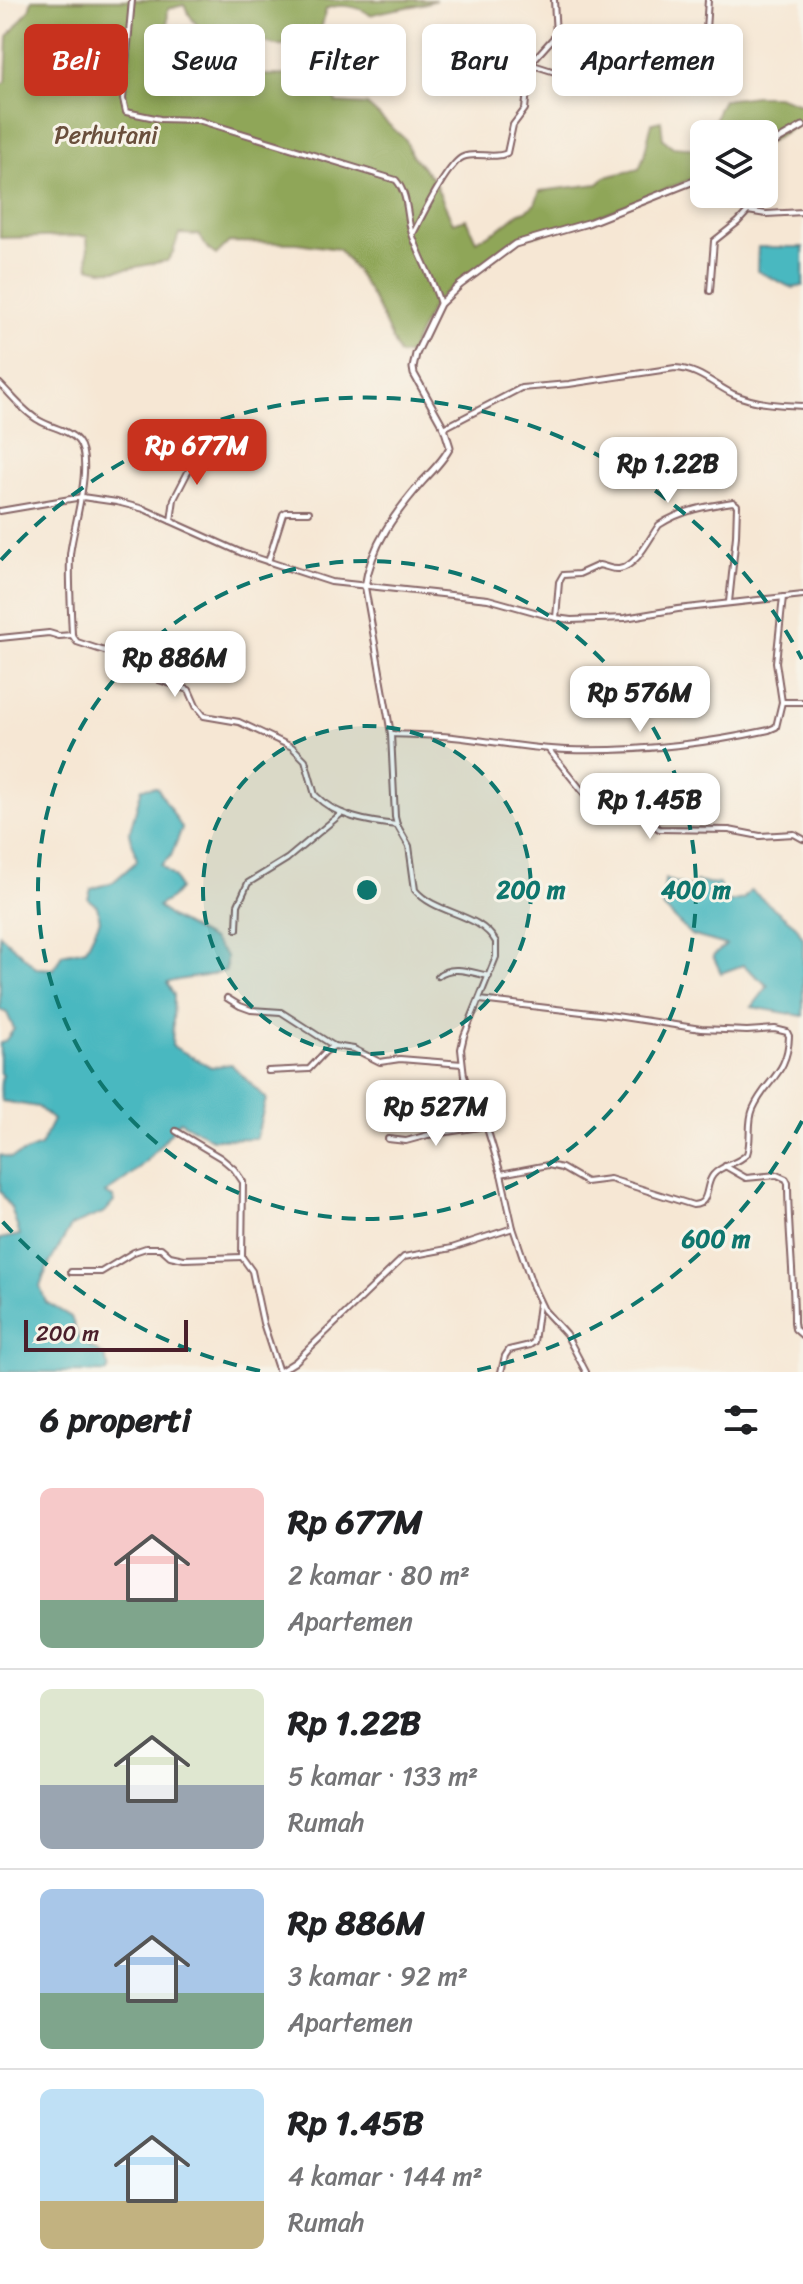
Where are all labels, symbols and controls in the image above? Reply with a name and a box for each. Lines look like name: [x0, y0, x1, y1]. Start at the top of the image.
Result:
chip: Beli: [24, 24, 128, 96]
chip: Sewa: [144, 24, 265, 96]
chip: Filter: [281, 24, 406, 96]
chip: Baru: [422, 24, 536, 96]
chip: Apartemen: [552, 24, 743, 96]
park label: Perhutani: [54, 114, 159, 156]
map controls: [690, 120, 778, 208]
button: layers: [690, 120, 778, 208]
pin: Rp 677M: [123, 419, 271, 487]
text: Rp 677M: [146, 422, 248, 468]
pin: Rp 1.22B: [585, 437, 751, 505]
text: Rp 1.22B: [617, 440, 719, 486]
pin: Rp 886M: [101, 631, 249, 699]
text: Rp 886M: [123, 634, 227, 680]
pin: Rp 576M: [566, 666, 714, 734]
text: Rp 576M: [588, 669, 692, 715]
pin: Rp 1.45B: [567, 773, 733, 841]
text: Rp 1.45B: [598, 776, 702, 822]
text: 200 m: [496, 869, 566, 911]
text: 400 m: [661, 869, 732, 911]
centre of rings: [353, 876, 381, 904]
pin: Rp 527M: [362, 1080, 510, 1148]
text: Rp 527M: [384, 1083, 488, 1129]
text: 600 m: [681, 1218, 751, 1260]
text: 200 m: [36, 1314, 99, 1353]
scale bar: [24, 1316, 188, 1352]
text: 6 properti: [40, 1390, 191, 1450]
icon: filters: [719, 1398, 763, 1442]
text: Rp 677M: [288, 1492, 423, 1552]
icon: home: [104, 1520, 200, 1616]
text: 2 kamar · 80 m²: [288, 1552, 470, 1598]
text: Apartemen: [288, 1598, 413, 1644]
text: Rp 1.22B: [288, 1693, 421, 1753]
icon: home: [104, 1721, 200, 1817]
text: 5 kamar · 133 m²: [288, 1753, 478, 1799]
text: Rumah: [288, 1799, 364, 1845]
text: Rp 886M: [288, 1893, 425, 1953]
icon: home: [104, 1921, 200, 2017]
text: 3 kamar · 92 m²: [288, 1953, 468, 1999]
text: Apartemen: [288, 1999, 413, 2045]
text: Rp 1.45B: [288, 2093, 424, 2153]
icon: home: [104, 2121, 200, 2217]
text: 4 kamar · 144 m²: [288, 2153, 483, 2199]
text: Rumah: [288, 2199, 364, 2245]

